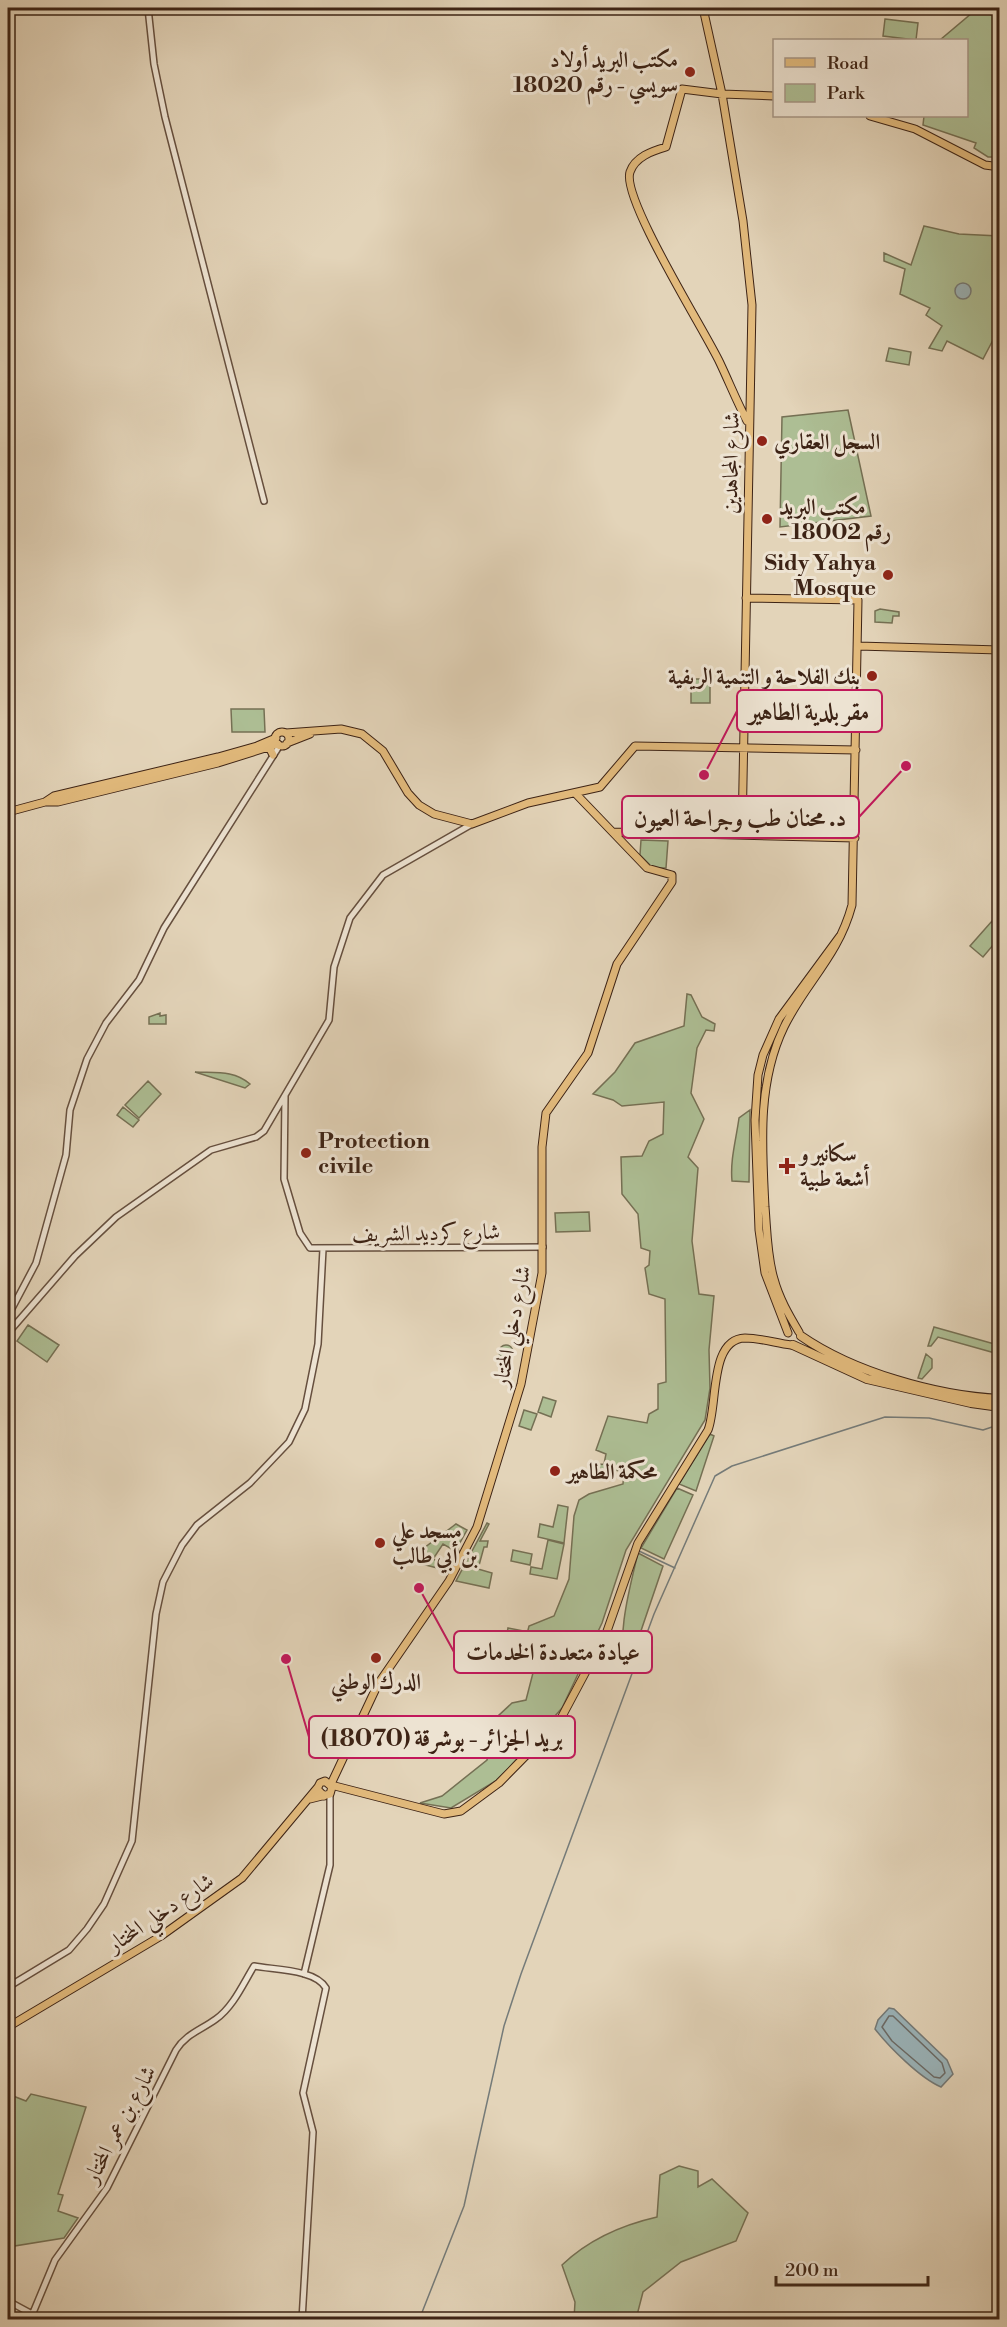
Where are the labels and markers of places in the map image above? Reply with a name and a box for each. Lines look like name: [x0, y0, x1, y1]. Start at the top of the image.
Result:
place label: مكتب البريد أولاد سويسي - رقم 18020: [513, 44, 678, 105]
marker: مكتب البريد أولاد سويسي - رقم 18020: [683, 65, 697, 79]
place label: السجل العقاري: [774, 429, 880, 460]
marker: السجل العقاري: [755, 434, 769, 448]
place label: مكتب البريد - رقم 18002: [779, 494, 891, 552]
marker: مكتب البريد - رقم 18002: [760, 512, 774, 526]
place label: Sidy Yahya Mosque: [765, 550, 877, 602]
marker: Sidy Yahya Mosque: [881, 568, 895, 582]
place label: بنك الفلاحة و التنمية الريفية: [668, 664, 860, 691]
marker: بنك الفلاحة و التنمية الريفية: [865, 669, 879, 683]
callout: مقر بلدية الطاهير: [737, 690, 882, 732]
callout: د. محنان طب وجراحة العيون: [622, 796, 859, 838]
place label: Protection civile: [318, 1128, 430, 1180]
place label: سكانير و أشعة طبية: [798, 1141, 870, 1193]
marker: Protection civile: [299, 1146, 313, 1160]
marker: سكانير و أشعة طبية: [778, 1157, 796, 1175]
place label: محكمة الطاهير: [564, 1459, 658, 1486]
marker: محكمة الطاهير: [548, 1464, 562, 1478]
place label: مسجد علي بن أبي طالب: [391, 1518, 478, 1574]
marker: مسجد علي بن أبي طالب: [373, 1536, 387, 1550]
callout: عيادة متعددة الخدمات: [454, 1631, 652, 1673]
marker: الدرك الوطني: [369, 1651, 383, 1665]
place label: الدرك الوطني: [331, 1669, 421, 1702]
callout: بريد الجزائر - بوشرقة (18070): [309, 1716, 575, 1758]

